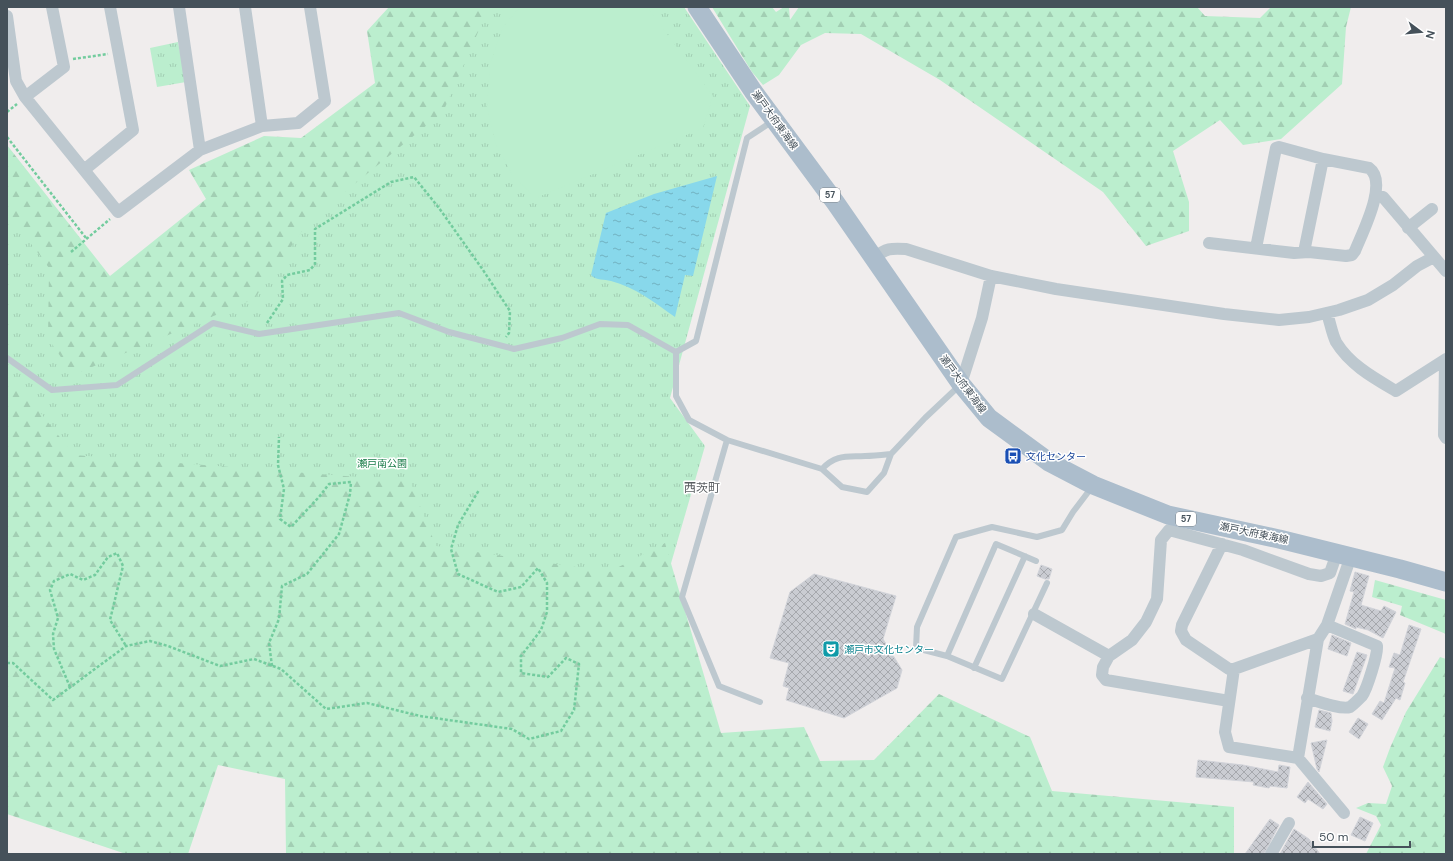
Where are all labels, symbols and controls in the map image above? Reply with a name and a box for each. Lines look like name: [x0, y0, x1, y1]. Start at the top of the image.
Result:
north arrow: [1401, 12, 1441, 52]
text: N: [1423, 29, 1438, 41]
street label: 瀬戸大府東海線: [749, 88, 801, 152]
road number: 57: [820, 188, 840, 202]
street label: 瀬戸大府東海線: [937, 352, 989, 416]
bus stop icon: 文化センター: [1003, 446, 1023, 466]
place label: 文化センター: [1026, 450, 1086, 463]
park label: 瀬戸南公園: [357, 457, 407, 470]
district label: 西茨町: [684, 480, 720, 496]
road number: 57: [1176, 512, 1196, 526]
street label: 瀬戸大府東海線: [1218, 519, 1290, 547]
theatre icon: 瀬戸市文化センター: [821, 639, 841, 659]
place label: 瀬戸市文化センター: [844, 643, 934, 656]
scale bar: [1313, 823, 1410, 849]
text: 50 m: [1319, 829, 1348, 845]

